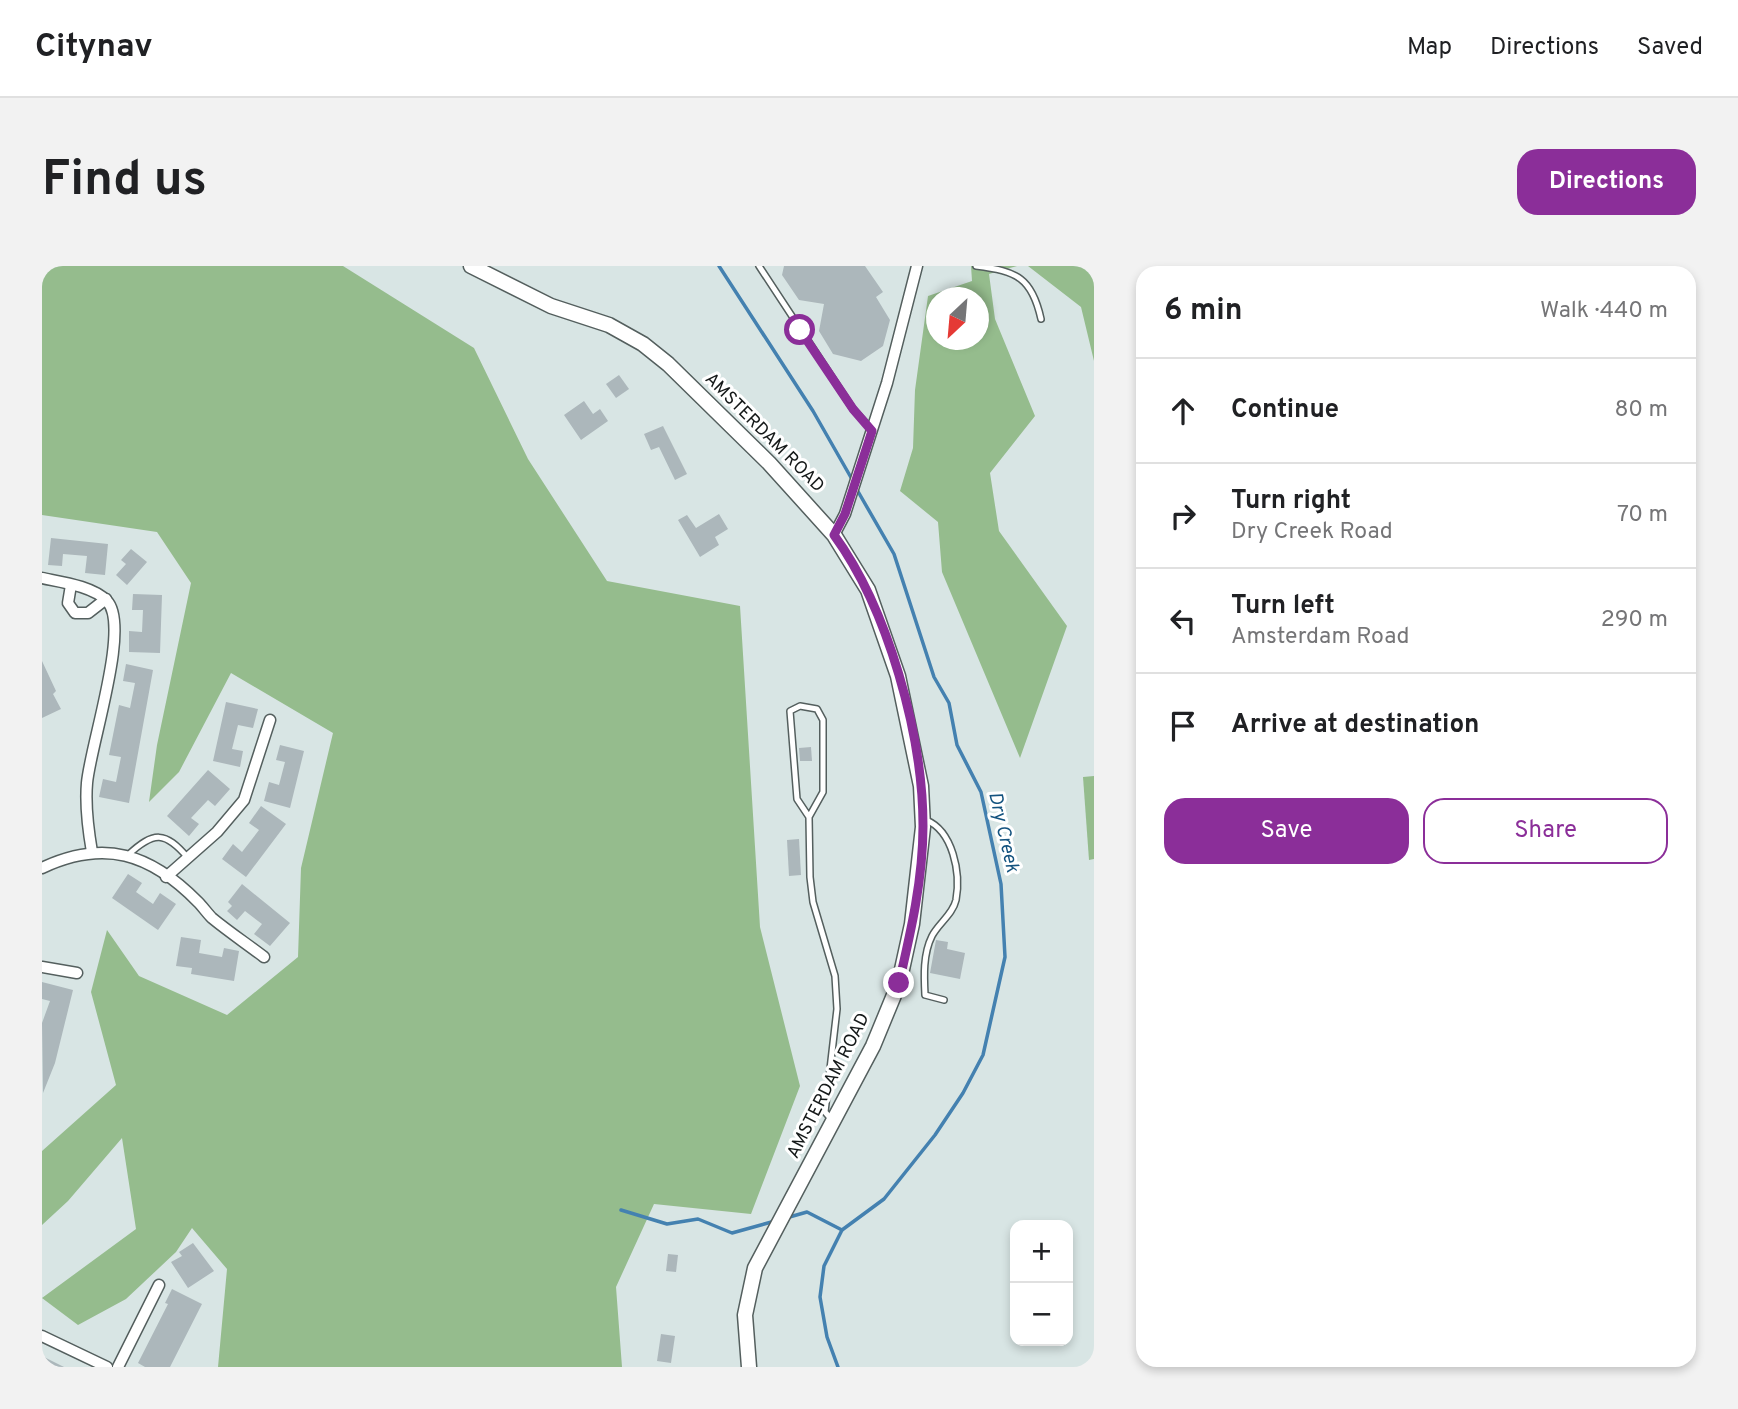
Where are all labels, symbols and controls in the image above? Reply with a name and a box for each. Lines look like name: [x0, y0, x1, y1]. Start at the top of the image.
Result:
text: Citynav: [35, 27, 153, 69]
text: Map: [1407, 33, 1452, 63]
text: Directions: [1490, 33, 1599, 63]
text: Saved: [1637, 33, 1703, 63]
button: Directions: [1517, 149, 1696, 215]
text: Find us: [42, 151, 207, 213]
north arrow: [926, 287, 989, 350]
text: 6 min: [1164, 293, 1242, 330]
text: Walk · 440 m: [1540, 297, 1668, 326]
route start: [784, 314, 815, 345]
street label: AMSTERDAM ROAD: [699, 368, 829, 498]
icon: ahead: [1164, 392, 1202, 430]
text: Continue: [1231, 394, 1339, 427]
text: 80 m: [1615, 396, 1668, 425]
text: Turn right: [1231, 485, 1351, 518]
icon: right: [1164, 497, 1202, 535]
text: 70 m: [1617, 501, 1668, 530]
text: Dry Creek Road: [1231, 518, 1393, 547]
text: Turn left: [1231, 590, 1335, 623]
icon: left: [1164, 602, 1202, 640]
text: 290 m: [1601, 606, 1668, 635]
text: Amsterdam Road: [1231, 623, 1410, 652]
icon: arrive: [1164, 707, 1202, 745]
text: Arrive at destination: [1231, 709, 1479, 742]
water label: Dry Creek: [982, 789, 1024, 875]
button: Save: [1164, 798, 1409, 864]
button: Share: [1423, 798, 1668, 864]
route end: [883, 967, 914, 998]
street label: AMSTERDAM ROAD: [782, 1009, 876, 1163]
map controls: [1010, 1220, 1073, 1346]
button: +: [1010, 1220, 1073, 1283]
button: −: [1010, 1283, 1073, 1346]

